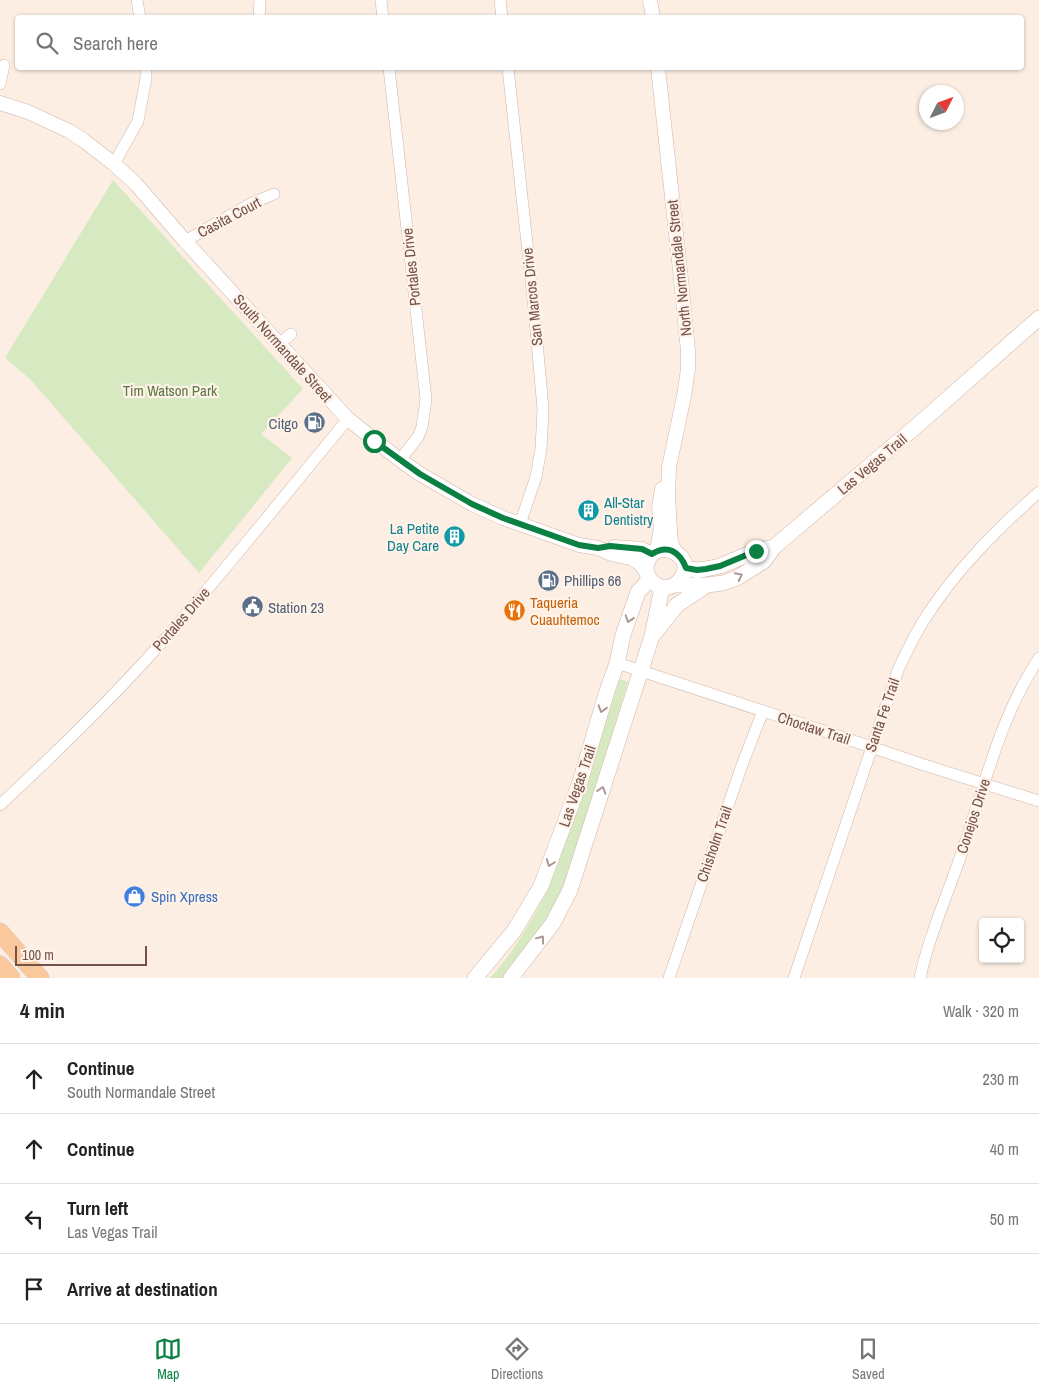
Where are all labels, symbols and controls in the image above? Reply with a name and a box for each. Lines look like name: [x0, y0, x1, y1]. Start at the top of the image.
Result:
search box: [15, 15, 1024, 70]
icon: search: [33, 29, 61, 57]
text: Search here: [73, 30, 158, 56]
north arrow: [919, 85, 964, 130]
street label: Casita Court: [194, 191, 265, 242]
street label: North Normandale Street: [661, 198, 697, 337]
street label: Portales Drive: [396, 227, 426, 307]
street label: San Marcos Drive: [516, 247, 548, 347]
street label: South Normandale Street: [229, 289, 338, 407]
park label: Tim Watson Park: [123, 380, 218, 401]
fuel station icon: Citgo: [302, 411, 326, 435]
place label: Citgo: [269, 413, 298, 434]
street label: Las Vegas Trail: [833, 429, 911, 499]
route start: [363, 430, 386, 453]
place label: All-Star Dentistry: [603, 492, 654, 530]
building icon: All-Star Dentistry: [576, 499, 600, 523]
place label: La Petite Day Care: [387, 518, 439, 556]
building icon: La Petite Day Care: [443, 525, 467, 549]
route end: [745, 540, 768, 563]
fuel station icon: Phillips 66: [536, 568, 560, 592]
place label: Phillips 66: [564, 570, 622, 591]
one-way arrow: [734, 572, 743, 582]
street label: Portales Drive: [148, 583, 215, 655]
place label: Taqueria Cuauhtemoc: [530, 592, 600, 630]
public building icon: Station 23: [240, 595, 264, 619]
place label: Station 23: [268, 597, 324, 618]
restaurant icon: Taqueria Cuauhtemoc: [502, 599, 526, 623]
one-way arrow: [625, 614, 635, 622]
street label: Santa Fe Trail: [860, 675, 904, 755]
one-way arrow: [597, 704, 607, 712]
street label: Choctaw Trail: [775, 706, 853, 750]
street label: Las Vegas Trail: [553, 742, 601, 830]
street label: Conejos Drive: [951, 776, 995, 856]
one-way arrow: [597, 787, 607, 795]
street label: Chisholm Trail: [691, 803, 737, 885]
one-way arrow: [546, 858, 556, 866]
shop icon: Spin Xpress: [123, 884, 147, 908]
place label: Spin Xpress: [151, 886, 218, 907]
map controls: [979, 918, 1024, 963]
button: locate: [979, 918, 1024, 963]
one-way arrow: [535, 936, 543, 945]
scale bar: [15, 943, 148, 966]
text: 100 m: [22, 946, 54, 964]
text: 4 min: [20, 996, 65, 1025]
text: Walk · 320 m: [943, 1000, 1019, 1022]
text: Continue: [67, 1055, 135, 1081]
icon: ahead: [20, 1065, 48, 1093]
text: 230 m: [983, 1068, 1019, 1090]
text: South Normandale Street: [67, 1081, 215, 1103]
icon: ahead: [20, 1135, 48, 1163]
text: Continue: [67, 1136, 135, 1162]
text: 40 m: [990, 1138, 1019, 1160]
text: Turn left: [67, 1195, 128, 1221]
icon: left: [20, 1205, 48, 1233]
text: 50 m: [990, 1208, 1019, 1230]
text: Las Vegas Trail: [67, 1221, 157, 1243]
icon: arrive: [20, 1275, 48, 1303]
text: Arrive at destination: [67, 1276, 218, 1302]
tab: Map: [154, 1335, 182, 1383]
tab: Directions: [491, 1335, 543, 1383]
tab: Saved: [852, 1335, 885, 1383]

